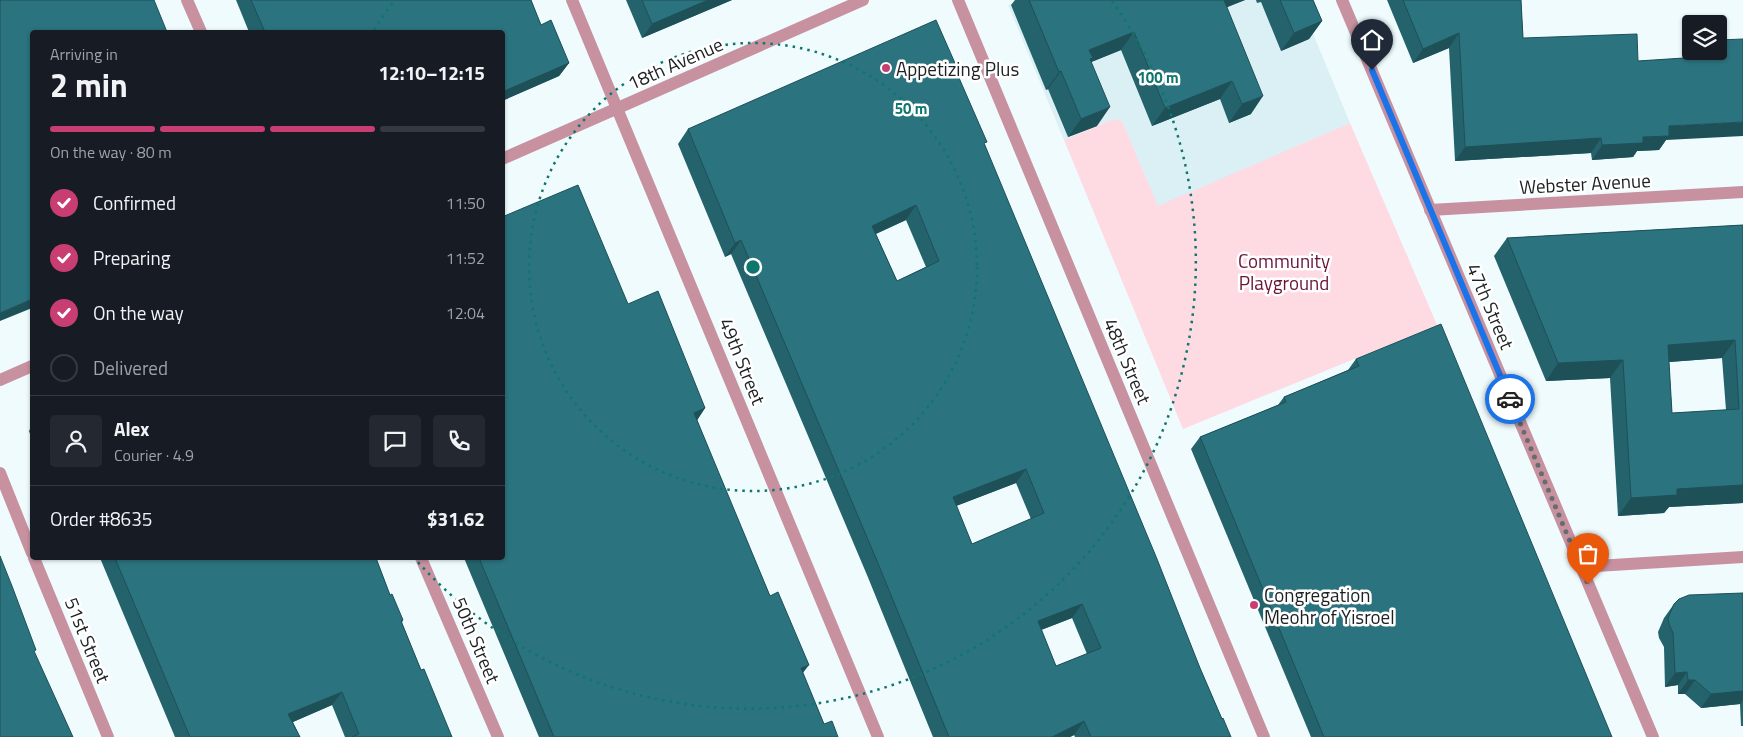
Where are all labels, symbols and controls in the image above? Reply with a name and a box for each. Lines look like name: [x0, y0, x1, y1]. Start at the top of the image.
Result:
map controls: [1682, 15, 1727, 60]
button: layers: [1682, 15, 1727, 60]
pin: [1351, 19, 1393, 70]
icon: home: [1358, 26, 1386, 54]
street label: 18th Avenue: [623, 29, 727, 97]
text: Arriving in: [50, 42, 118, 66]
place label: Appetizing Plus: [896, 54, 1019, 83]
text: 12:10–12:15: [378, 58, 485, 87]
text: 2 min: [50, 61, 128, 109]
marker: Appetizing Plus: [880, 62, 892, 74]
text: 100 m: [1137, 66, 1179, 89]
text: 50 m: [895, 97, 927, 120]
text: On the way · 80 m: [50, 140, 172, 164]
street label: Webster Avenue: [1519, 165, 1651, 201]
text: Confirmed: [93, 188, 176, 217]
icon: check: [50, 189, 78, 217]
text: 11:50: [446, 191, 485, 215]
text: Preparing: [93, 243, 170, 272]
icon: check: [50, 244, 78, 272]
text: 11:52: [446, 246, 485, 270]
park label: Community Playground: [1238, 246, 1330, 297]
centre of rings: [744, 258, 762, 276]
street label: 47th Street: [1460, 258, 1522, 354]
text: On the way: [93, 298, 184, 327]
icon: check: [50, 299, 78, 327]
text: 12:04: [446, 301, 485, 325]
street label: 49th Street: [712, 313, 774, 409]
street label: 48th Street: [1097, 313, 1159, 409]
text: Delivered: [93, 353, 168, 382]
courier: [1485, 374, 1535, 424]
icon: car: [1496, 385, 1524, 413]
text: Alex: [114, 414, 149, 443]
button: person: [50, 415, 102, 467]
button: chat: [369, 415, 421, 467]
button: phone: [433, 415, 485, 467]
text: Courier · 4.9: [114, 443, 194, 467]
text: Order #8635: [50, 504, 152, 533]
text: $31.62: [427, 504, 485, 533]
pin: [1567, 533, 1609, 584]
icon: bag: [1574, 540, 1602, 568]
place label: Congregation Meohr of Yisroel: [1264, 580, 1395, 631]
street label: 50th Street: [446, 592, 508, 688]
street label: 51st Street: [58, 593, 118, 687]
marker: Congregation Meohr of Yisroel: [1248, 599, 1260, 611]

